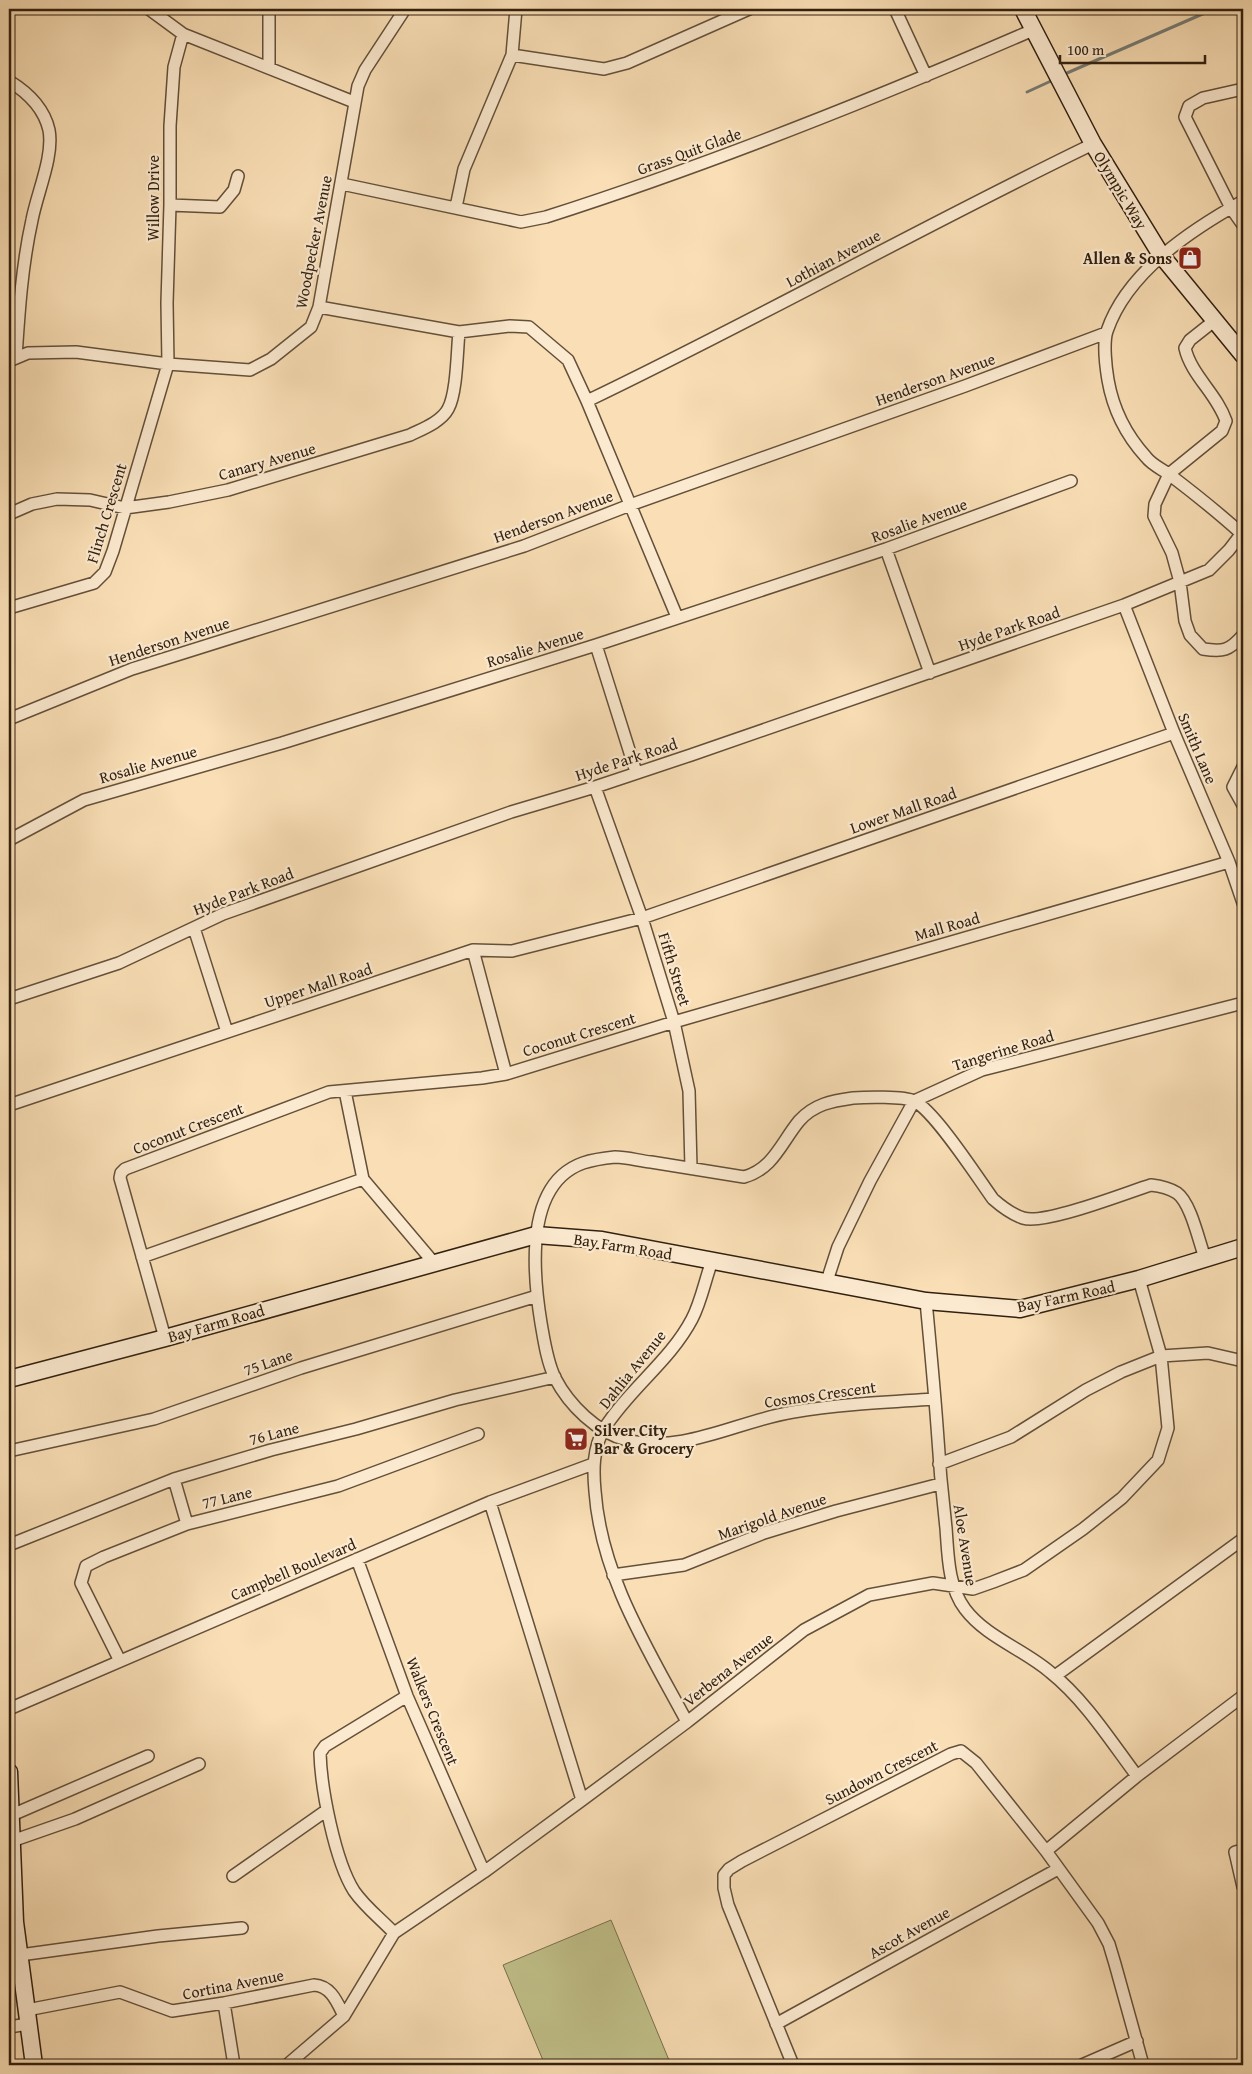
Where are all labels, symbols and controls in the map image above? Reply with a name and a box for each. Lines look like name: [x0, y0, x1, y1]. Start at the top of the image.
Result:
scale bar: [1060, 32, 1204, 64]
text: 100 m: [1067, 39, 1105, 60]
street label: Grass Quit Glade: [634, 121, 744, 181]
street label: Olympic Way: [1088, 146, 1154, 234]
street label: Willow Drive: [141, 155, 165, 241]
street label: Woodpecker Avenue: [288, 173, 338, 311]
street label: Lothian Avenue: [781, 223, 885, 293]
shop icon: Allen & Sons: [1177, 245, 1203, 271]
place label: Allen & Sons: [1083, 246, 1172, 270]
street label: Henderson Avenue: [872, 346, 998, 412]
street label: Canary Avenue: [216, 436, 318, 486]
street label: Flinch Crescent: [79, 460, 133, 566]
street label: Henderson Avenue: [490, 483, 616, 549]
street label: Rosalie Avenue: [868, 492, 970, 548]
street label: Hyde Park Road: [955, 599, 1063, 657]
street label: Henderson Avenue: [105, 610, 233, 672]
street label: Rosalie Avenue: [483, 621, 587, 673]
street label: Smith Lane: [1172, 709, 1224, 787]
street label: Hyde Park Road: [572, 731, 681, 787]
street label: Rosalie Avenue: [96, 739, 200, 789]
street label: Lower Mall Road: [847, 780, 960, 839]
street label: Hyde Park Road: [189, 861, 297, 921]
street label: Mall Road: [912, 905, 983, 947]
street label: Fifth Street: [652, 929, 698, 1009]
street label: Upper Mall Road: [261, 956, 375, 1014]
street label: Coconut Crescent: [520, 1005, 639, 1063]
street label: Tangerine Road: [949, 1023, 1057, 1077]
street label: Coconut Crescent: [129, 1096, 247, 1160]
street label: Bay Farm Road: [572, 1226, 674, 1266]
street label: Bay Farm Road: [1015, 1274, 1118, 1318]
street label: Bay Farm Road: [165, 1298, 268, 1348]
street label: Dahlia Avenue: [593, 1324, 671, 1414]
street label: 75 Lane: [240, 1342, 296, 1382]
street label: Cosmos Crescent: [763, 1374, 878, 1414]
street label: 76 Lane: [246, 1415, 302, 1451]
place label: Silver City Bar & Grocery: [594, 1418, 695, 1460]
supermarket icon: Silver City Bar & Grocery: [563, 1426, 589, 1452]
street label: 77 Lane: [199, 1479, 255, 1515]
street label: Marigold Avenue: [714, 1486, 830, 1546]
street label: Aloe Avenue: [948, 1502, 984, 1588]
street label: Campbell Boulevard: [226, 1532, 360, 1606]
street label: Verbena Avenue: [678, 1626, 778, 1712]
street label: Walkers Crescent: [400, 1653, 466, 1769]
street label: Sundown Crescent: [820, 1733, 942, 1811]
street label: Ascot Avenue: [864, 1900, 954, 1964]
street label: Cortina Avenue: [180, 1962, 286, 2006]

